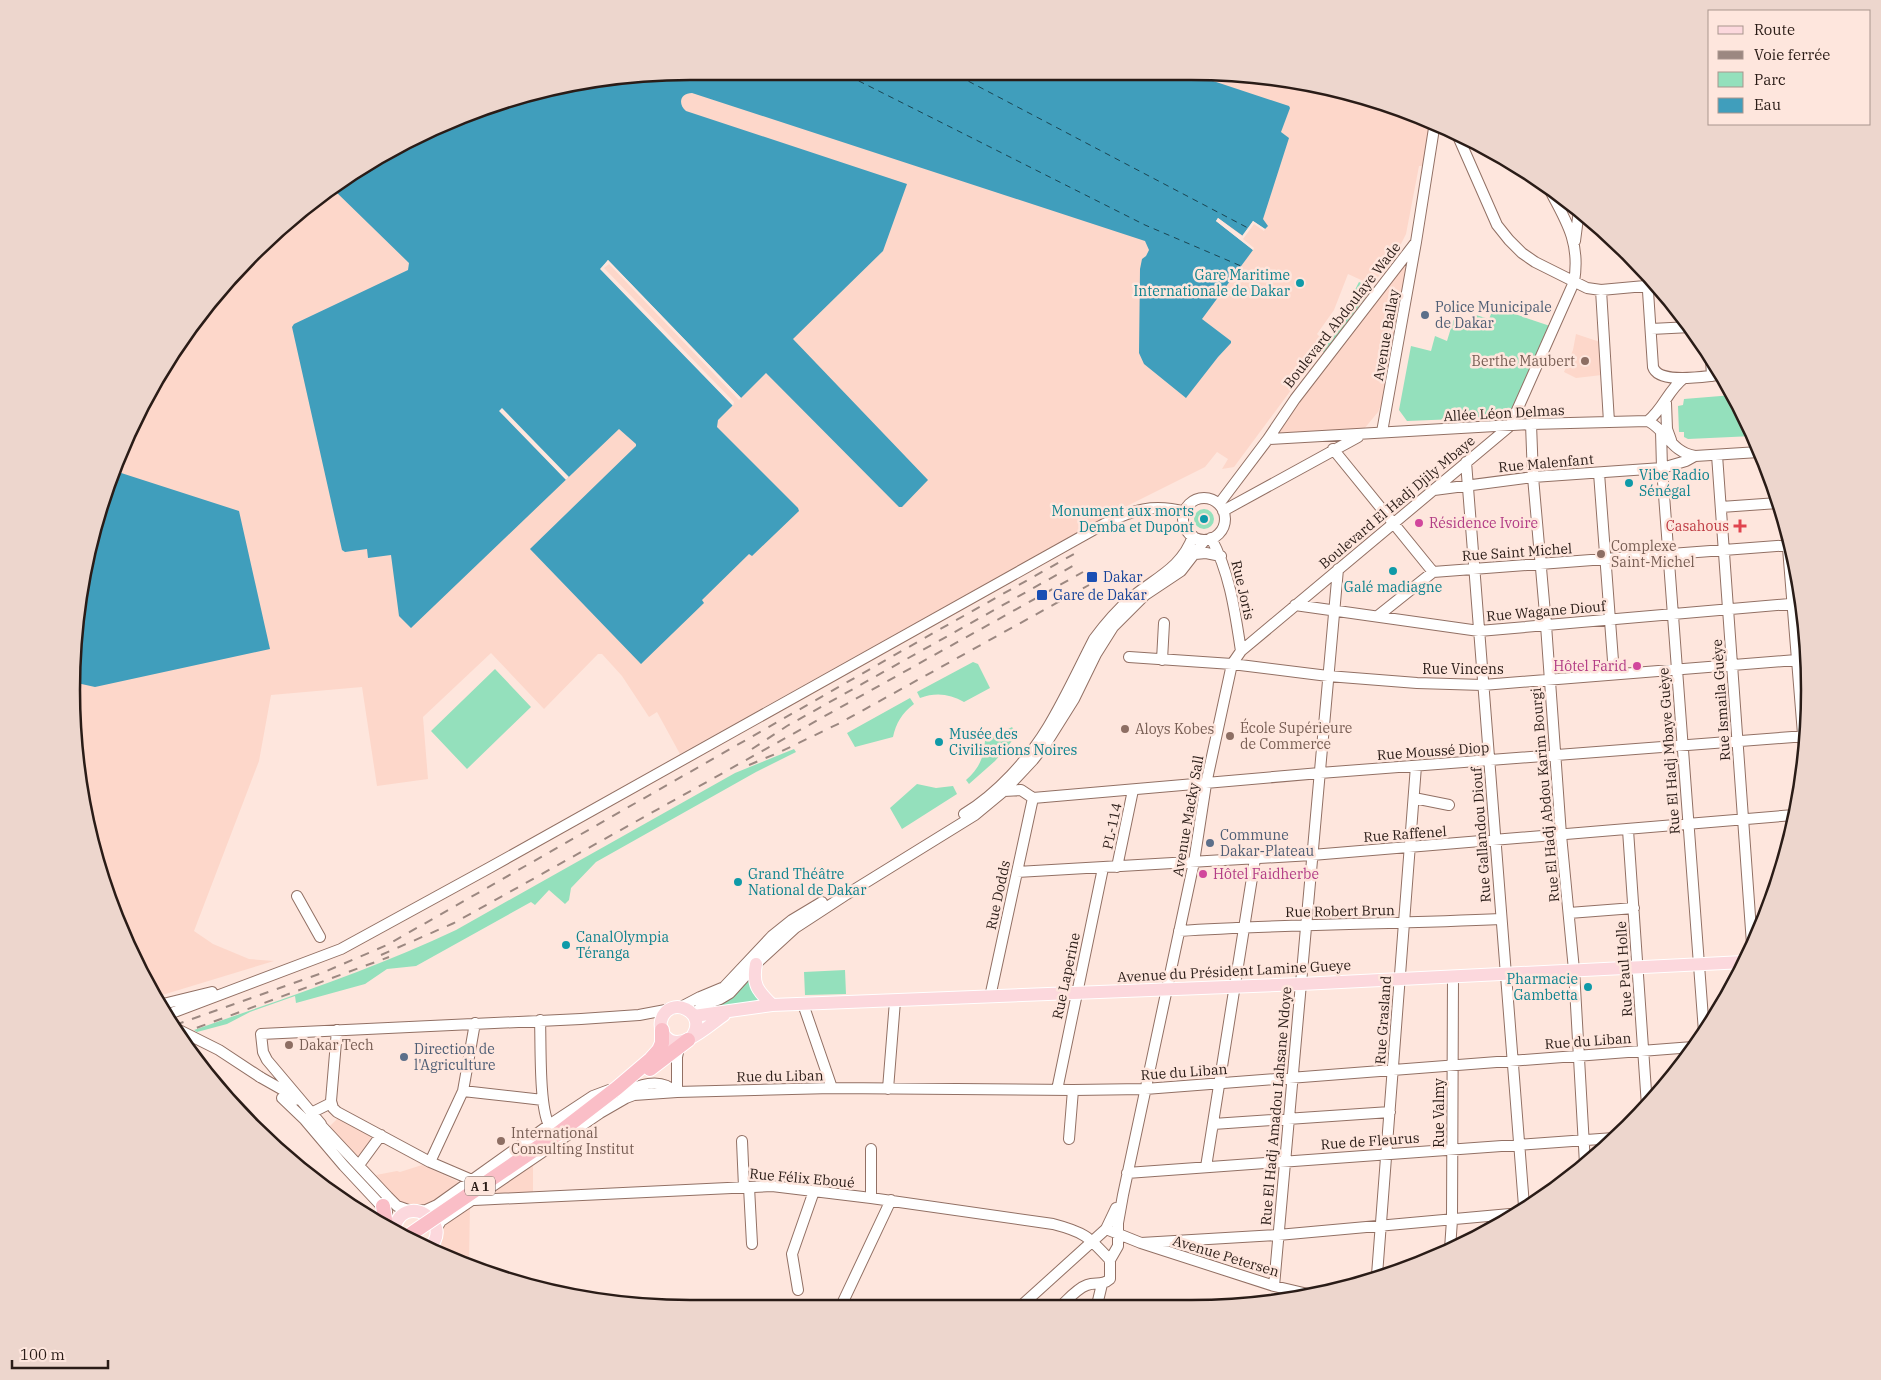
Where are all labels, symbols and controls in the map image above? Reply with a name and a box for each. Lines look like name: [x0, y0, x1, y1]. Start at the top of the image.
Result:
legend: [1708, 10, 1871, 125]
text: Route: [1754, 20, 1795, 39]
text: Voie ferrée: [1754, 45, 1830, 64]
text: Parc: [1754, 70, 1786, 89]
text: Eau: [1754, 95, 1781, 114]
street label: Boulevard Abdoulaye Wade: [1280, 239, 1404, 391]
place label: Gare Maritime Internationale de Dakar: [1134, 266, 1291, 300]
marker: Gare Maritime Internationale de Dakar: [1294, 277, 1306, 289]
street label: Avenue Ballay: [1369, 287, 1403, 382]
place label: Police Municipale de Dakar: [1435, 298, 1552, 332]
marker: Police Municipale de Dakar: [1419, 309, 1431, 321]
place label: Berthe Maubert: [1472, 352, 1575, 370]
marker: Berthe Maubert: [1579, 355, 1591, 367]
street label: Allée Léon Delmas: [1443, 401, 1565, 425]
street label: Boulevard El Hadj Djily Mbaye: [1315, 431, 1479, 573]
street label: Rue Malenfant: [1498, 450, 1594, 476]
place label: Vibe Radio Sénégal: [1639, 466, 1710, 500]
marker: Vibe Radio Sénégal: [1623, 477, 1635, 489]
place label: Monument aux morts Demba et Dupont: [1052, 502, 1194, 536]
marker: Monument aux morts Demba et Dupont: [1198, 513, 1210, 525]
place label: Résidence Ivoire: [1429, 514, 1538, 532]
marker: Résidence Ivoire: [1413, 517, 1425, 529]
place label: Casahous: [1666, 517, 1729, 535]
marker: Casahous: [1733, 519, 1747, 533]
place label: Complexe Saint-Michel: [1611, 537, 1695, 571]
street label: Rue Saint Michel: [1461, 539, 1573, 565]
marker: Complexe Saint-Michel: [1595, 548, 1607, 560]
street label: Rue Joris: [1227, 559, 1259, 622]
marker: Galé madiagne: [1387, 565, 1399, 577]
place label: Dakar: [1103, 568, 1143, 586]
marker: Dakar: [1085, 570, 1099, 584]
place label: Galé madiagne: [1344, 578, 1442, 596]
place label: Gare de Dakar: [1053, 586, 1147, 604]
marker: Gare de Dakar: [1035, 588, 1049, 602]
street label: Rue Wagane Diouf: [1486, 597, 1608, 625]
street label: Rue Ismaila Guèye: [1708, 639, 1734, 761]
place label: Hôtel Farid: [1553, 657, 1627, 675]
street label: Rue Vincens: [1422, 660, 1504, 678]
marker: Hôtel Farid: [1631, 660, 1643, 672]
street label: Rue El Hadj Mbaye Guèye: [1654, 667, 1684, 835]
street label: Rue El Hadj Abdou Karim Bourgi: [1527, 687, 1563, 903]
place label: École Supérieure de Commerce: [1240, 718, 1352, 753]
place label: Aloys Kobes: [1135, 720, 1214, 738]
marker: Aloys Kobes: [1119, 723, 1131, 735]
place label: Musée des Civilisations Noires: [949, 725, 1077, 759]
marker: École Supérieure de Commerce: [1224, 730, 1236, 742]
marker: Musée des Civilisations Noires: [933, 736, 945, 748]
street label: Rue Moussé Diop: [1376, 738, 1490, 764]
street label: Avenue Macky Sall: [1168, 754, 1208, 878]
street label: Rue Gallandou Diouf: [1467, 766, 1495, 903]
street label: PL-114: [1098, 801, 1126, 851]
street label: Rue Raffenel: [1363, 822, 1447, 846]
place label: Commune Dakar-Plateau: [1220, 826, 1315, 860]
marker: Commune Dakar-Plateau: [1204, 837, 1216, 849]
street label: Rue Dodds: [982, 858, 1014, 931]
place label: Grand Théâtre National de Dakar: [748, 865, 867, 899]
place label: Hôtel Faidherbe: [1213, 865, 1319, 883]
marker: Hôtel Faidherbe: [1197, 868, 1209, 880]
marker: Grand Théâtre National de Dakar: [732, 876, 744, 888]
street label: Rue Robert Brun: [1285, 901, 1395, 921]
street label: Rue Paul Holle: [1612, 921, 1636, 1017]
place label: CanalOlympia Téranga: [576, 928, 669, 962]
street label: Rue Laperine: [1048, 931, 1084, 1021]
marker: CanalOlympia Téranga: [560, 939, 572, 951]
street label: Avenue du Président Lamine Gueye: [1117, 956, 1351, 986]
place label: Pharmacie Gambetta: [1507, 970, 1578, 1004]
street label: Rue Grasland: [1371, 975, 1395, 1065]
marker: Pharmacie Gambetta: [1582, 981, 1594, 993]
street label: Rue El Hadj Amadou Lahsane Ndoye: [1257, 986, 1295, 1226]
street label: Rue du Liban: [1544, 1029, 1632, 1053]
place label: Dakar Tech: [299, 1036, 374, 1054]
marker: Dakar Tech: [283, 1039, 295, 1051]
place label: Direction de l'Agriculture: [414, 1040, 496, 1074]
marker: Direction de l'Agriculture: [398, 1051, 410, 1063]
street label: Rue du Liban: [1140, 1060, 1228, 1084]
street label: Rue du Liban: [736, 1066, 824, 1086]
street label: Rue Valmy: [1430, 1078, 1448, 1148]
place label: International Consulting Institut: [511, 1124, 634, 1158]
street label: Rue de Fleurus: [1320, 1129, 1420, 1153]
marker: International Consulting Institut: [495, 1135, 507, 1147]
street label: Rue Félix Eboué: [749, 1164, 855, 1192]
road number: A 1: [465, 1176, 495, 1196]
street label: Avenue Petersen: [1171, 1231, 1281, 1281]
scale bar: [12, 1338, 109, 1370]
text: 100 m: [20, 1345, 65, 1364]

